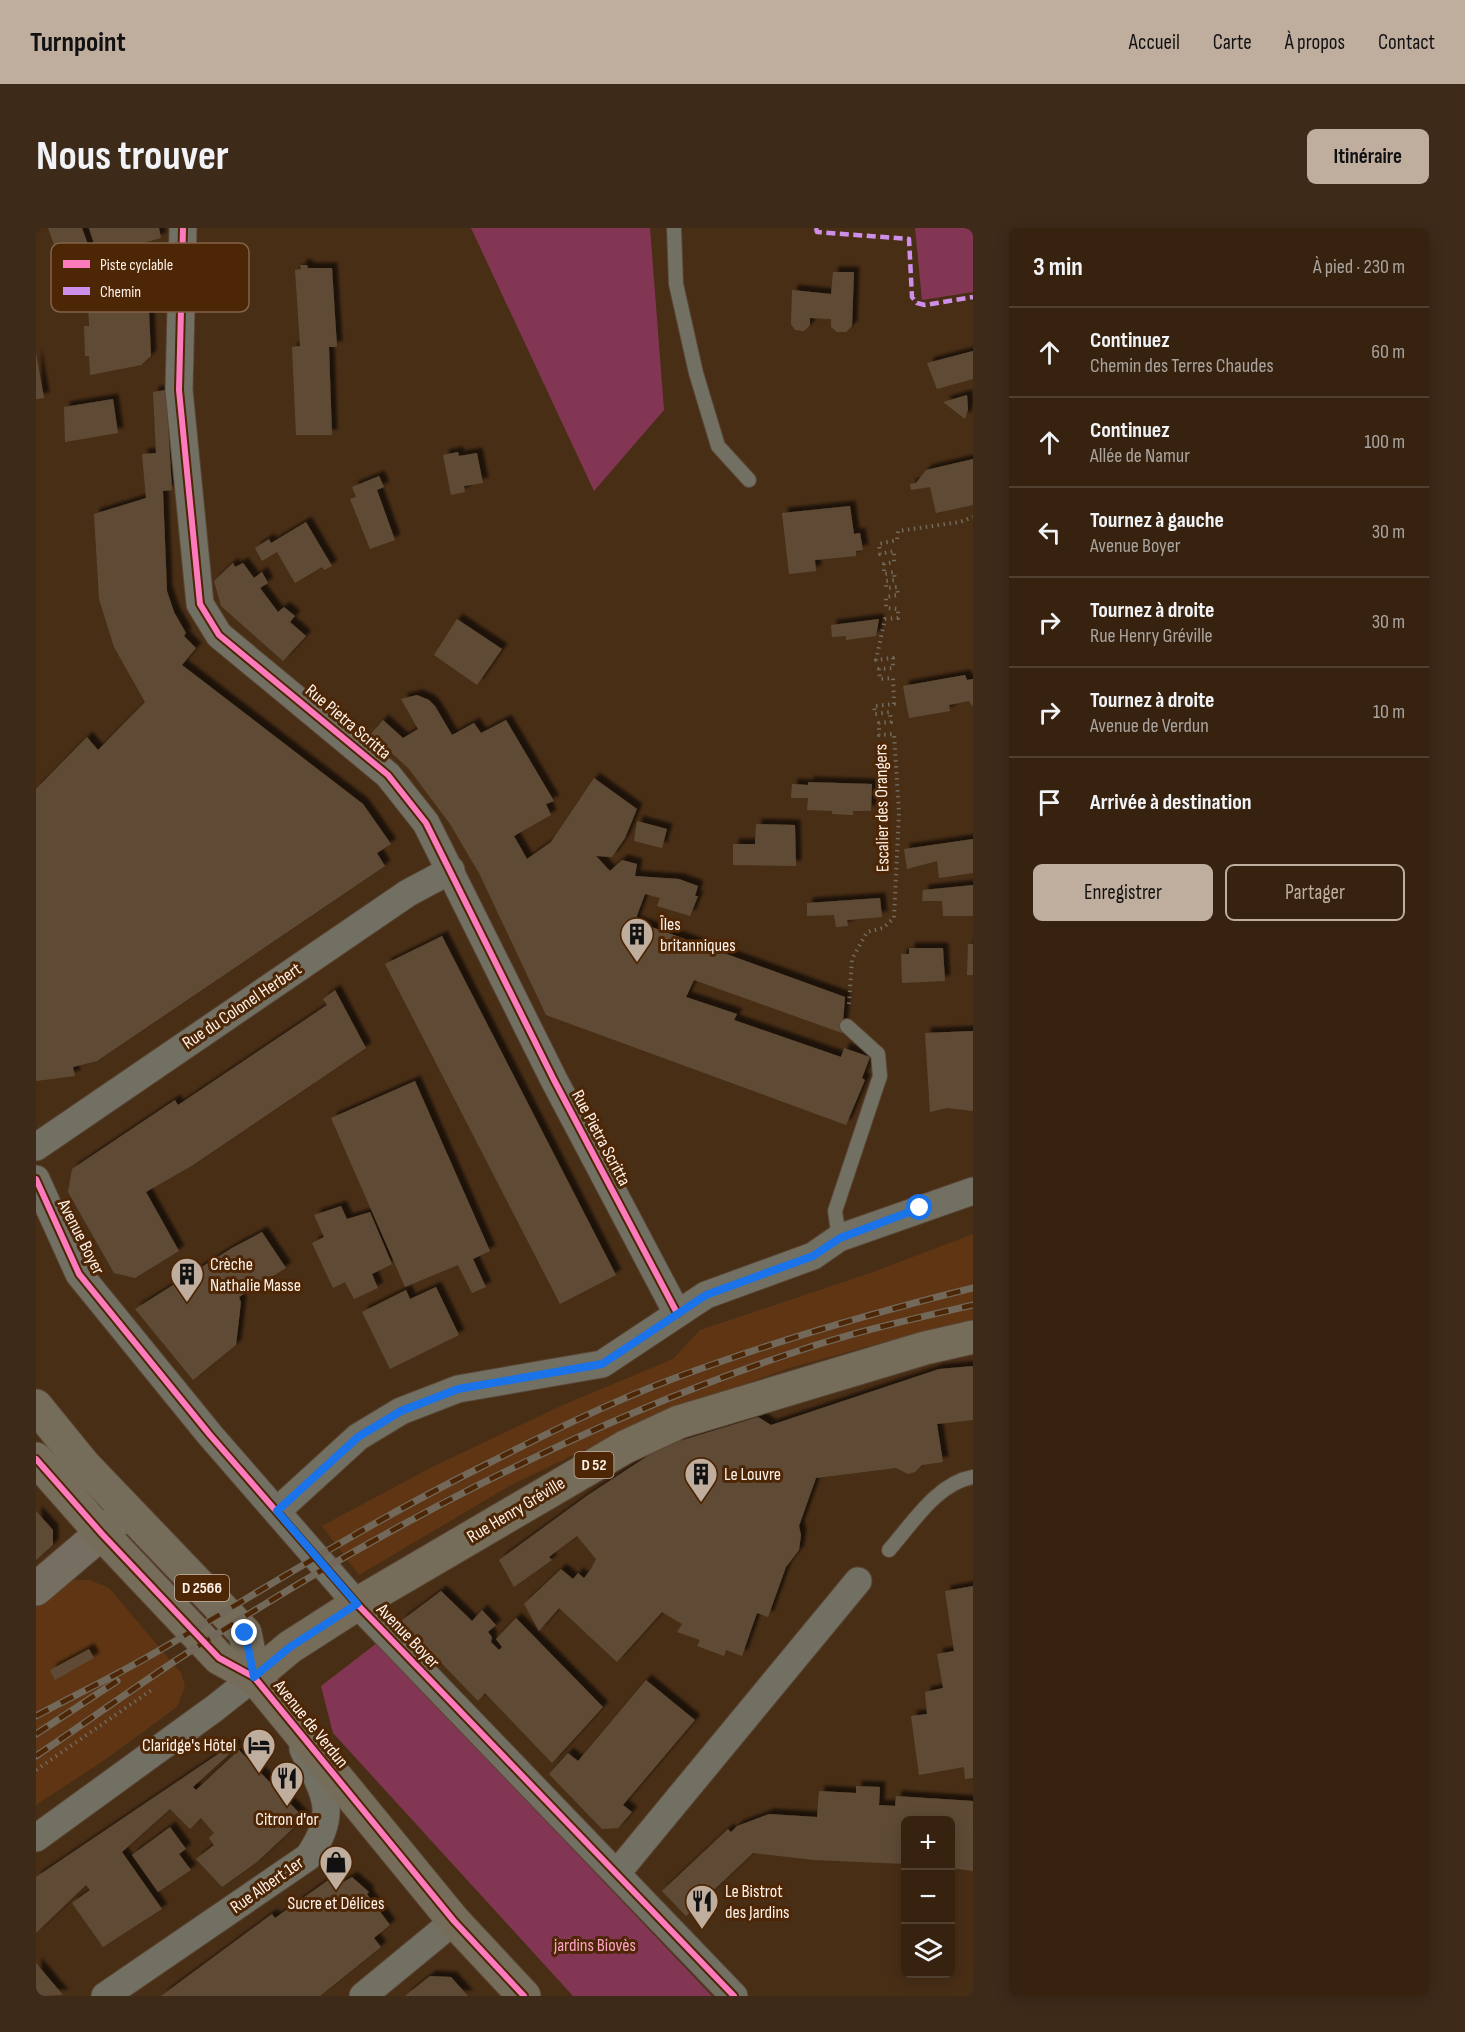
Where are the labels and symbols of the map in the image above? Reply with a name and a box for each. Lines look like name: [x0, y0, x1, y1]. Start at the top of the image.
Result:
legend: [51, 243, 249, 312]
text: Piste cyclable: [100, 256, 173, 275]
text: Chemin: [100, 283, 141, 302]
street label: Rue Pietra Scritta: [301, 680, 395, 764]
street label: Escalier des Orangers: [870, 744, 894, 872]
place label: Îles britanniques: [659, 914, 736, 956]
building icon: Îles britanniques: [619, 916, 655, 963]
street label: Rue du Colonel Herbert: [179, 958, 306, 1054]
street label: Rue Pietra Scritta: [567, 1087, 635, 1189]
route start: [906, 1194, 932, 1220]
street label: Avenue Boyer: [53, 1195, 109, 1278]
place label: Crèche Nathalie Masse: [210, 1254, 301, 1296]
building icon: Crèche Nathalie Masse: [169, 1256, 205, 1303]
road number: D 52: [574, 1452, 614, 1478]
building icon: Le Louvre: [683, 1456, 719, 1503]
place label: Le Louvre: [724, 1464, 781, 1485]
street label: Rue Henry Gréville: [463, 1473, 569, 1547]
road number: D 2566: [175, 1575, 229, 1601]
street label: Avenue Boyer: [371, 1599, 444, 1673]
route end: [231, 1619, 257, 1645]
street label: Avenue de Verdun: [269, 1675, 353, 1772]
hotel icon: Claridge's Hôtel: [241, 1727, 277, 1774]
place label: Claridge's Hôtel: [142, 1735, 236, 1756]
restaurant icon: Citron d'or: [269, 1760, 305, 1807]
place label: Citron d'or: [255, 1809, 319, 1830]
shop icon: Sucre et Délices: [318, 1844, 354, 1891]
street label: Rue Albert 1er: [226, 1852, 308, 1918]
place label: Le Bistrot des Jardins: [725, 1881, 790, 1923]
restaurant icon: Le Bistrot des Jardins: [684, 1883, 720, 1930]
place label: Sucre et Délices: [288, 1893, 384, 1914]
park label: jardins Biovès: [553, 1935, 636, 1956]

